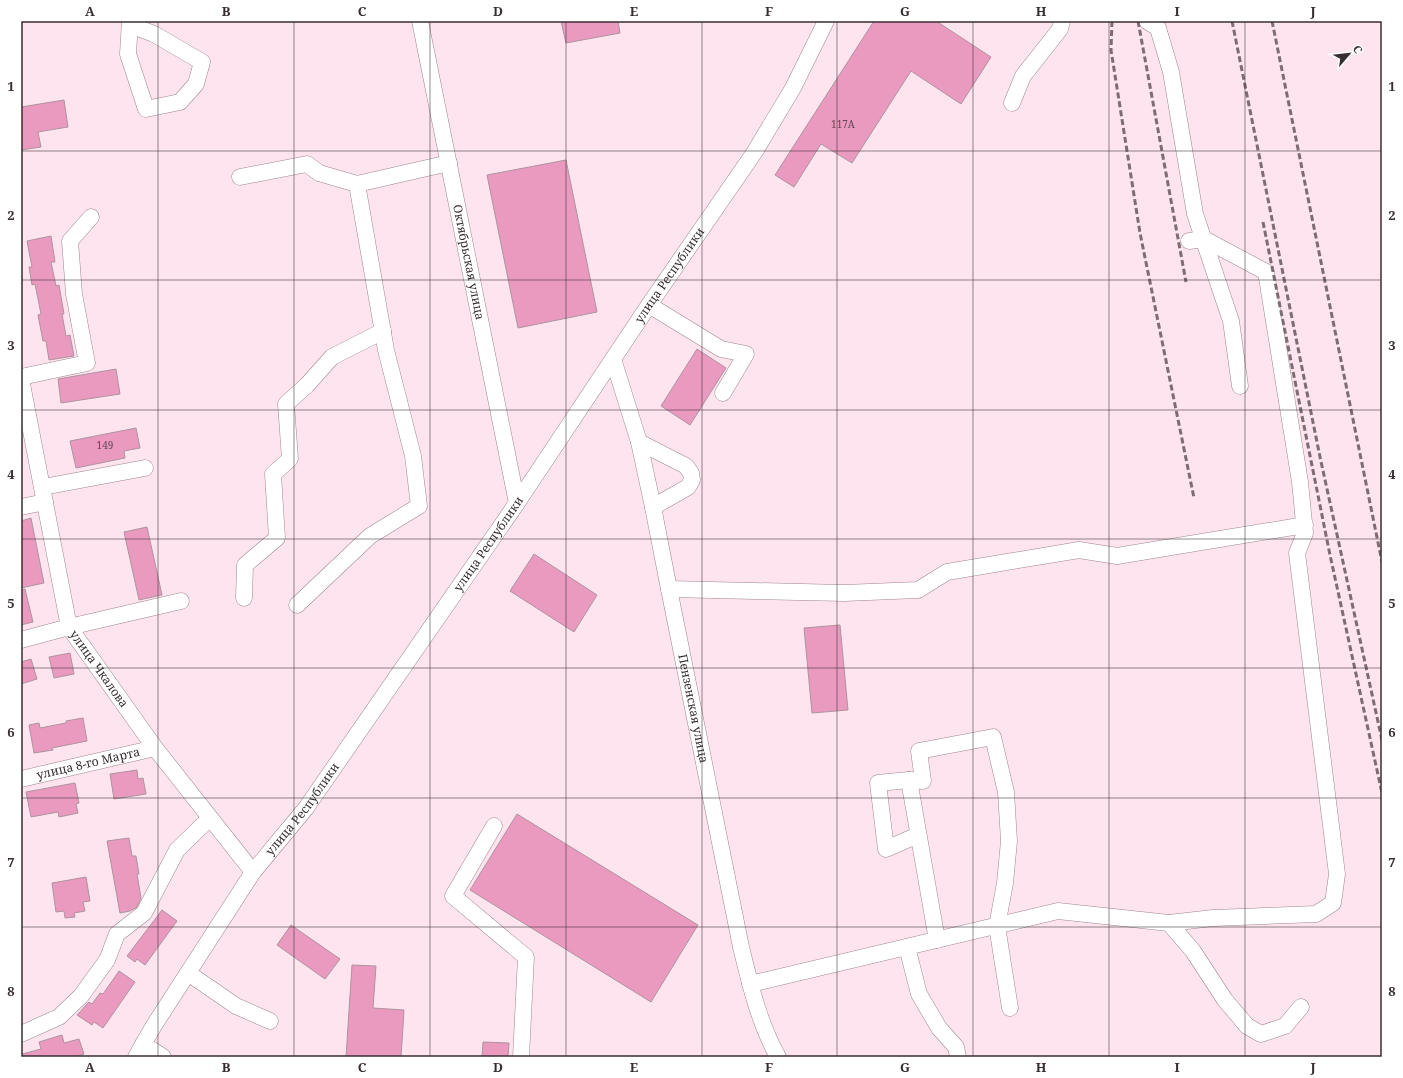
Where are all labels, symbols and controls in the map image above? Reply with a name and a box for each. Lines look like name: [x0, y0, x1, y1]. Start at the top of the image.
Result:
text: A: [85, 2, 95, 20]
text: B: [222, 2, 231, 20]
text: C: [358, 2, 367, 20]
text: D: [493, 2, 503, 20]
text: E: [630, 2, 639, 20]
text: F: [765, 2, 773, 20]
text: G: [900, 2, 910, 20]
text: H: [1036, 2, 1047, 20]
text: I: [1174, 2, 1180, 20]
text: J: [1309, 2, 1316, 20]
north arrow: [1329, 34, 1369, 74]
text: С: [1350, 42, 1367, 56]
text: 1: [7, 77, 15, 95]
text: 1: [1388, 77, 1396, 95]
house number: 117А: [831, 117, 856, 131]
street label: Октябрьская улица: [449, 203, 489, 321]
text: 2: [7, 206, 15, 224]
text: 2: [1388, 206, 1396, 224]
street label: улица Республики: [630, 224, 708, 326]
text: 3: [7, 336, 15, 354]
text: 3: [1388, 336, 1396, 354]
house number: 149: [97, 438, 113, 452]
text: 4: [7, 465, 15, 483]
text: 4: [1388, 465, 1396, 483]
street label: улица Республики: [449, 493, 527, 595]
text: 5: [7, 594, 15, 612]
text: 5: [1388, 594, 1396, 612]
street label: улица Чкалова: [66, 627, 133, 711]
street label: Пензенская улица: [674, 652, 713, 765]
text: 6: [7, 723, 15, 741]
text: 6: [1388, 723, 1396, 741]
street label: улица 8-го Марта: [35, 743, 142, 783]
street label: улица Республики: [261, 759, 343, 859]
text: 7: [7, 853, 15, 871]
text: 7: [1388, 853, 1396, 871]
text: 8: [7, 982, 15, 1000]
text: 8: [1388, 982, 1396, 1000]
text: A: [85, 1058, 95, 1076]
text: B: [222, 1058, 231, 1076]
text: C: [358, 1058, 367, 1076]
text: D: [493, 1058, 503, 1076]
text: E: [630, 1058, 639, 1076]
text: F: [765, 1058, 773, 1076]
text: G: [900, 1058, 910, 1076]
text: H: [1036, 1058, 1047, 1076]
text: I: [1174, 1058, 1180, 1076]
text: J: [1309, 1058, 1316, 1076]

